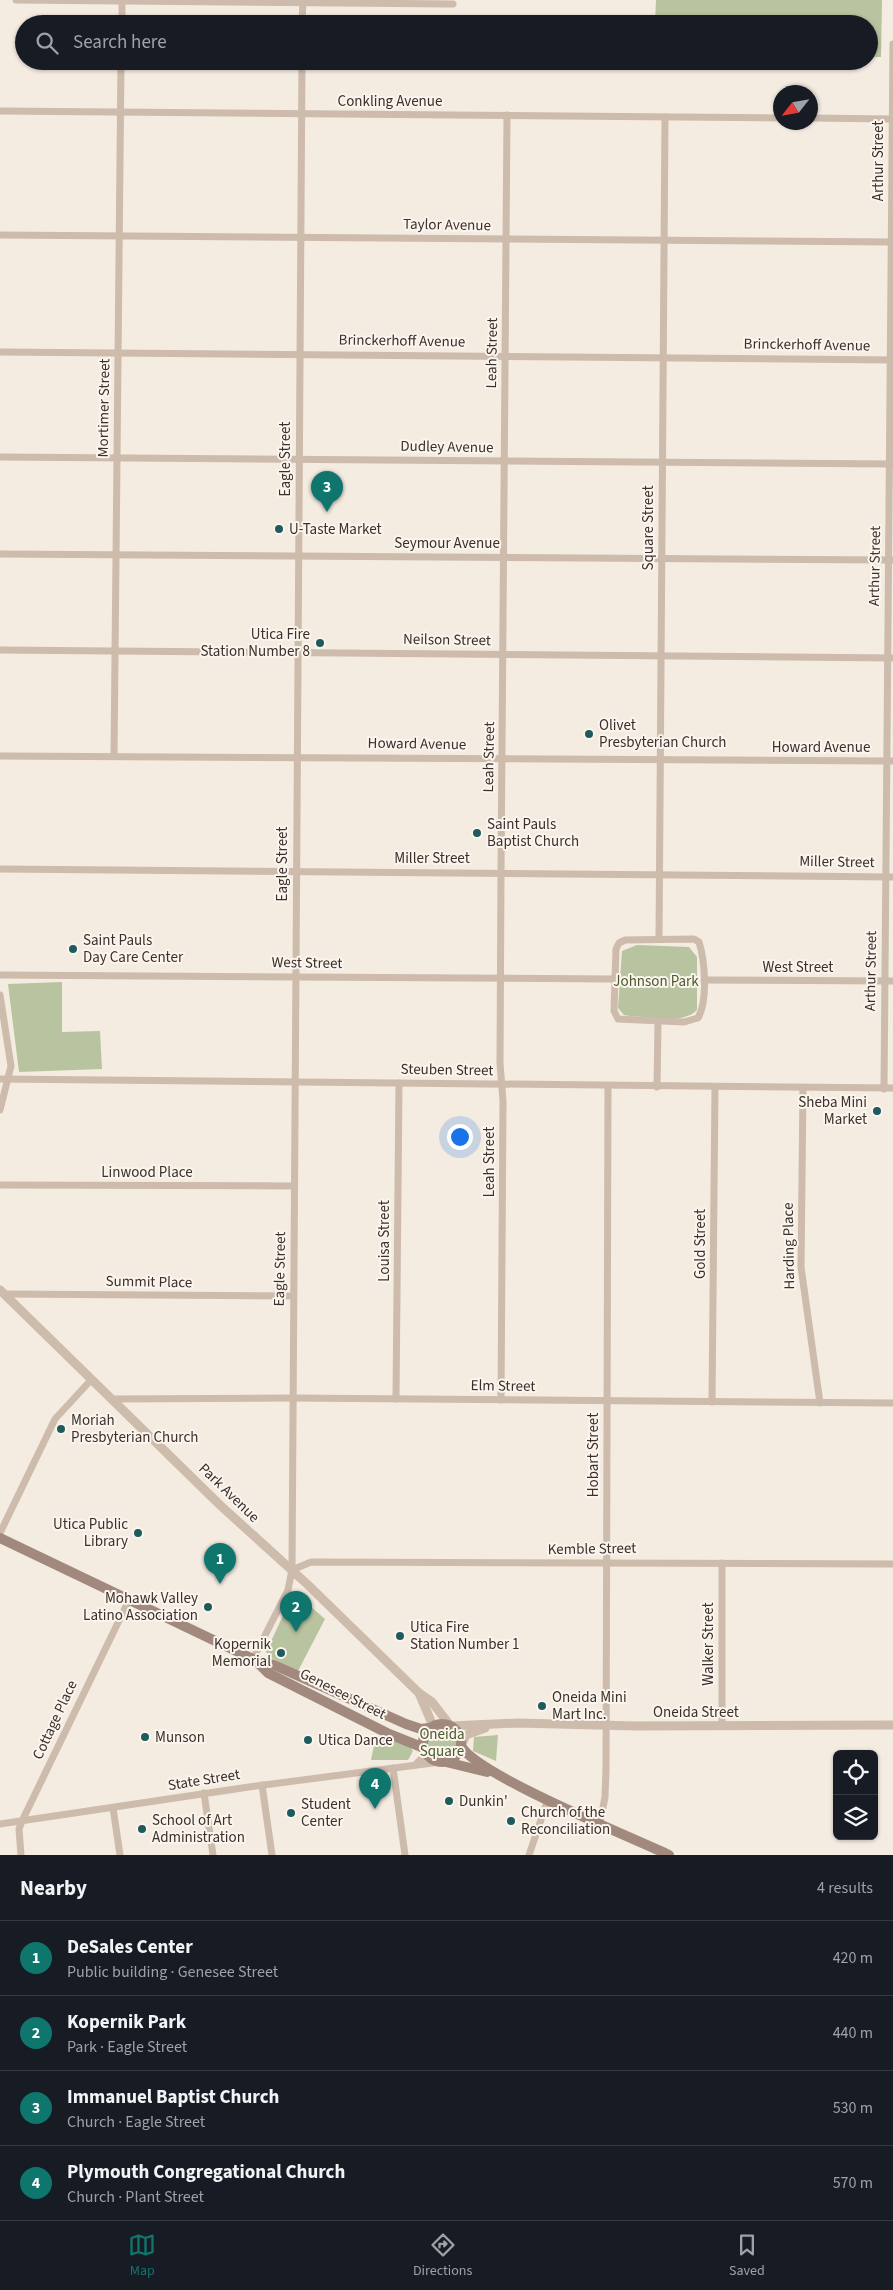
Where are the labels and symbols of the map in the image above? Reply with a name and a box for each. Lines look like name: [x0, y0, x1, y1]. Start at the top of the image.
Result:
north arrow: [773, 85, 818, 130]
street label: Conkling Avenue: [338, 91, 442, 112]
street label: Arthur Street: [868, 121, 889, 201]
street label: Taylor Avenue: [403, 214, 491, 236]
street label: Leah Street: [481, 317, 503, 389]
street label: Brinckerhoff Avenue: [338, 329, 466, 353]
street label: Brinckerhoff Avenue: [743, 333, 871, 357]
street label: Mortimer Street: [93, 358, 115, 458]
street label: Eagle Street: [275, 422, 296, 496]
street label: Dudley Avenue: [400, 436, 494, 458]
pin: 3: [311, 471, 343, 512]
street label: Square Street: [638, 485, 659, 571]
place label: U-Taste Market: [289, 519, 382, 540]
marker: U-Taste Market: [273, 523, 285, 535]
street label: Arthur Street: [864, 526, 886, 606]
street label: Seymour Avenue: [394, 533, 500, 554]
place label: Utica Fire Station Number 8: [200, 624, 310, 662]
street label: Neilson Street: [403, 629, 491, 651]
marker: Utica Fire Station Number 8: [314, 637, 326, 649]
place label: Olivet Presbyterian Church: [599, 715, 726, 753]
street label: Leah Street: [478, 721, 500, 793]
marker: Olivet Presbyterian Church: [583, 728, 595, 740]
street label: Howard Avenue: [367, 733, 467, 755]
street label: Howard Avenue: [772, 737, 870, 758]
place label: Saint Pauls Baptist Church: [487, 814, 579, 852]
street label: Eagle Street: [272, 827, 293, 901]
marker: Saint Pauls Baptist Church: [471, 827, 483, 839]
street label: Miller Street: [394, 848, 470, 869]
street label: Miller Street: [799, 851, 875, 873]
place label: Saint Pauls Day Care Center: [83, 930, 184, 968]
street label: Arthur Street: [860, 931, 882, 1011]
marker: Saint Pauls Day Care Center: [67, 943, 79, 955]
street label: West Street: [271, 952, 343, 974]
street label: West Street: [763, 957, 833, 978]
park label: Johnson Park: [613, 971, 699, 992]
street label: Steuben Street: [401, 1059, 493, 1081]
place label: Sheba Mini Market: [798, 1092, 867, 1130]
marker: Sheba Mini Market: [871, 1105, 883, 1117]
your location: [447, 1124, 473, 1150]
street label: Leah Street: [479, 1127, 500, 1197]
street label: Linwood Place: [101, 1162, 193, 1183]
street label: Louisa Street: [374, 1200, 395, 1282]
street label: Harding Place: [778, 1202, 800, 1290]
street label: Gold Street: [690, 1209, 711, 1279]
street label: Eagle Street: [269, 1231, 291, 1307]
street label: Summit Place: [106, 1271, 192, 1293]
street label: Elm Street: [470, 1375, 536, 1397]
place label: Moriah Presbyterian Church: [71, 1410, 198, 1448]
street label: Hobart Street: [583, 1413, 604, 1497]
marker: Moriah Presbyterian Church: [55, 1423, 67, 1435]
street label: Park Avenue: [194, 1459, 264, 1527]
place label: Utica Public Library: [53, 1514, 128, 1552]
marker: Utica Public Library: [132, 1527, 144, 1539]
street label: Kemble Street: [548, 1538, 636, 1560]
pin: 1: [204, 1543, 236, 1584]
place label: Mohawk Valley Latino Association: [83, 1588, 198, 1626]
pin: 2: [280, 1591, 312, 1632]
marker: Mohawk Valley Latino Association: [202, 1601, 214, 1613]
street label: Walker Street: [698, 1602, 719, 1686]
place label: Utica Fire Station Number 1: [410, 1617, 520, 1655]
marker: Utica Fire Station Number 1: [394, 1630, 406, 1642]
place label: Kopernik Memorial: [212, 1634, 272, 1672]
marker: Kopernik Memorial: [275, 1647, 287, 1659]
street label: Genesee Street: [296, 1663, 390, 1725]
street label: Cottage Place: [27, 1677, 83, 1763]
place label: Oneida Mini Mart Inc.: [552, 1687, 627, 1725]
marker: Oneida Mini Mart Inc.: [536, 1700, 548, 1712]
street label: Oneida Street: [653, 1702, 739, 1723]
park label: Oneida Square: [419, 1724, 465, 1762]
place label: Munson: [155, 1727, 205, 1748]
place label: Utica Dance: [318, 1730, 393, 1751]
marker: Munson: [139, 1731, 151, 1743]
marker: Utica Dance: [302, 1734, 314, 1746]
street label: State Street: [166, 1764, 242, 1796]
pin: 4: [359, 1768, 391, 1809]
place label: Dunkin': [459, 1791, 508, 1812]
place label: Student Center: [301, 1794, 351, 1832]
marker: Dunkin': [443, 1795, 455, 1807]
place label: Church of the Reconciliation: [521, 1802, 610, 1840]
marker: Student Center: [285, 1807, 297, 1819]
place label: School of Art Administration: [152, 1810, 245, 1848]
marker: Church of the Reconciliation: [505, 1815, 517, 1827]
marker: School of Art Administration: [136, 1823, 148, 1835]

